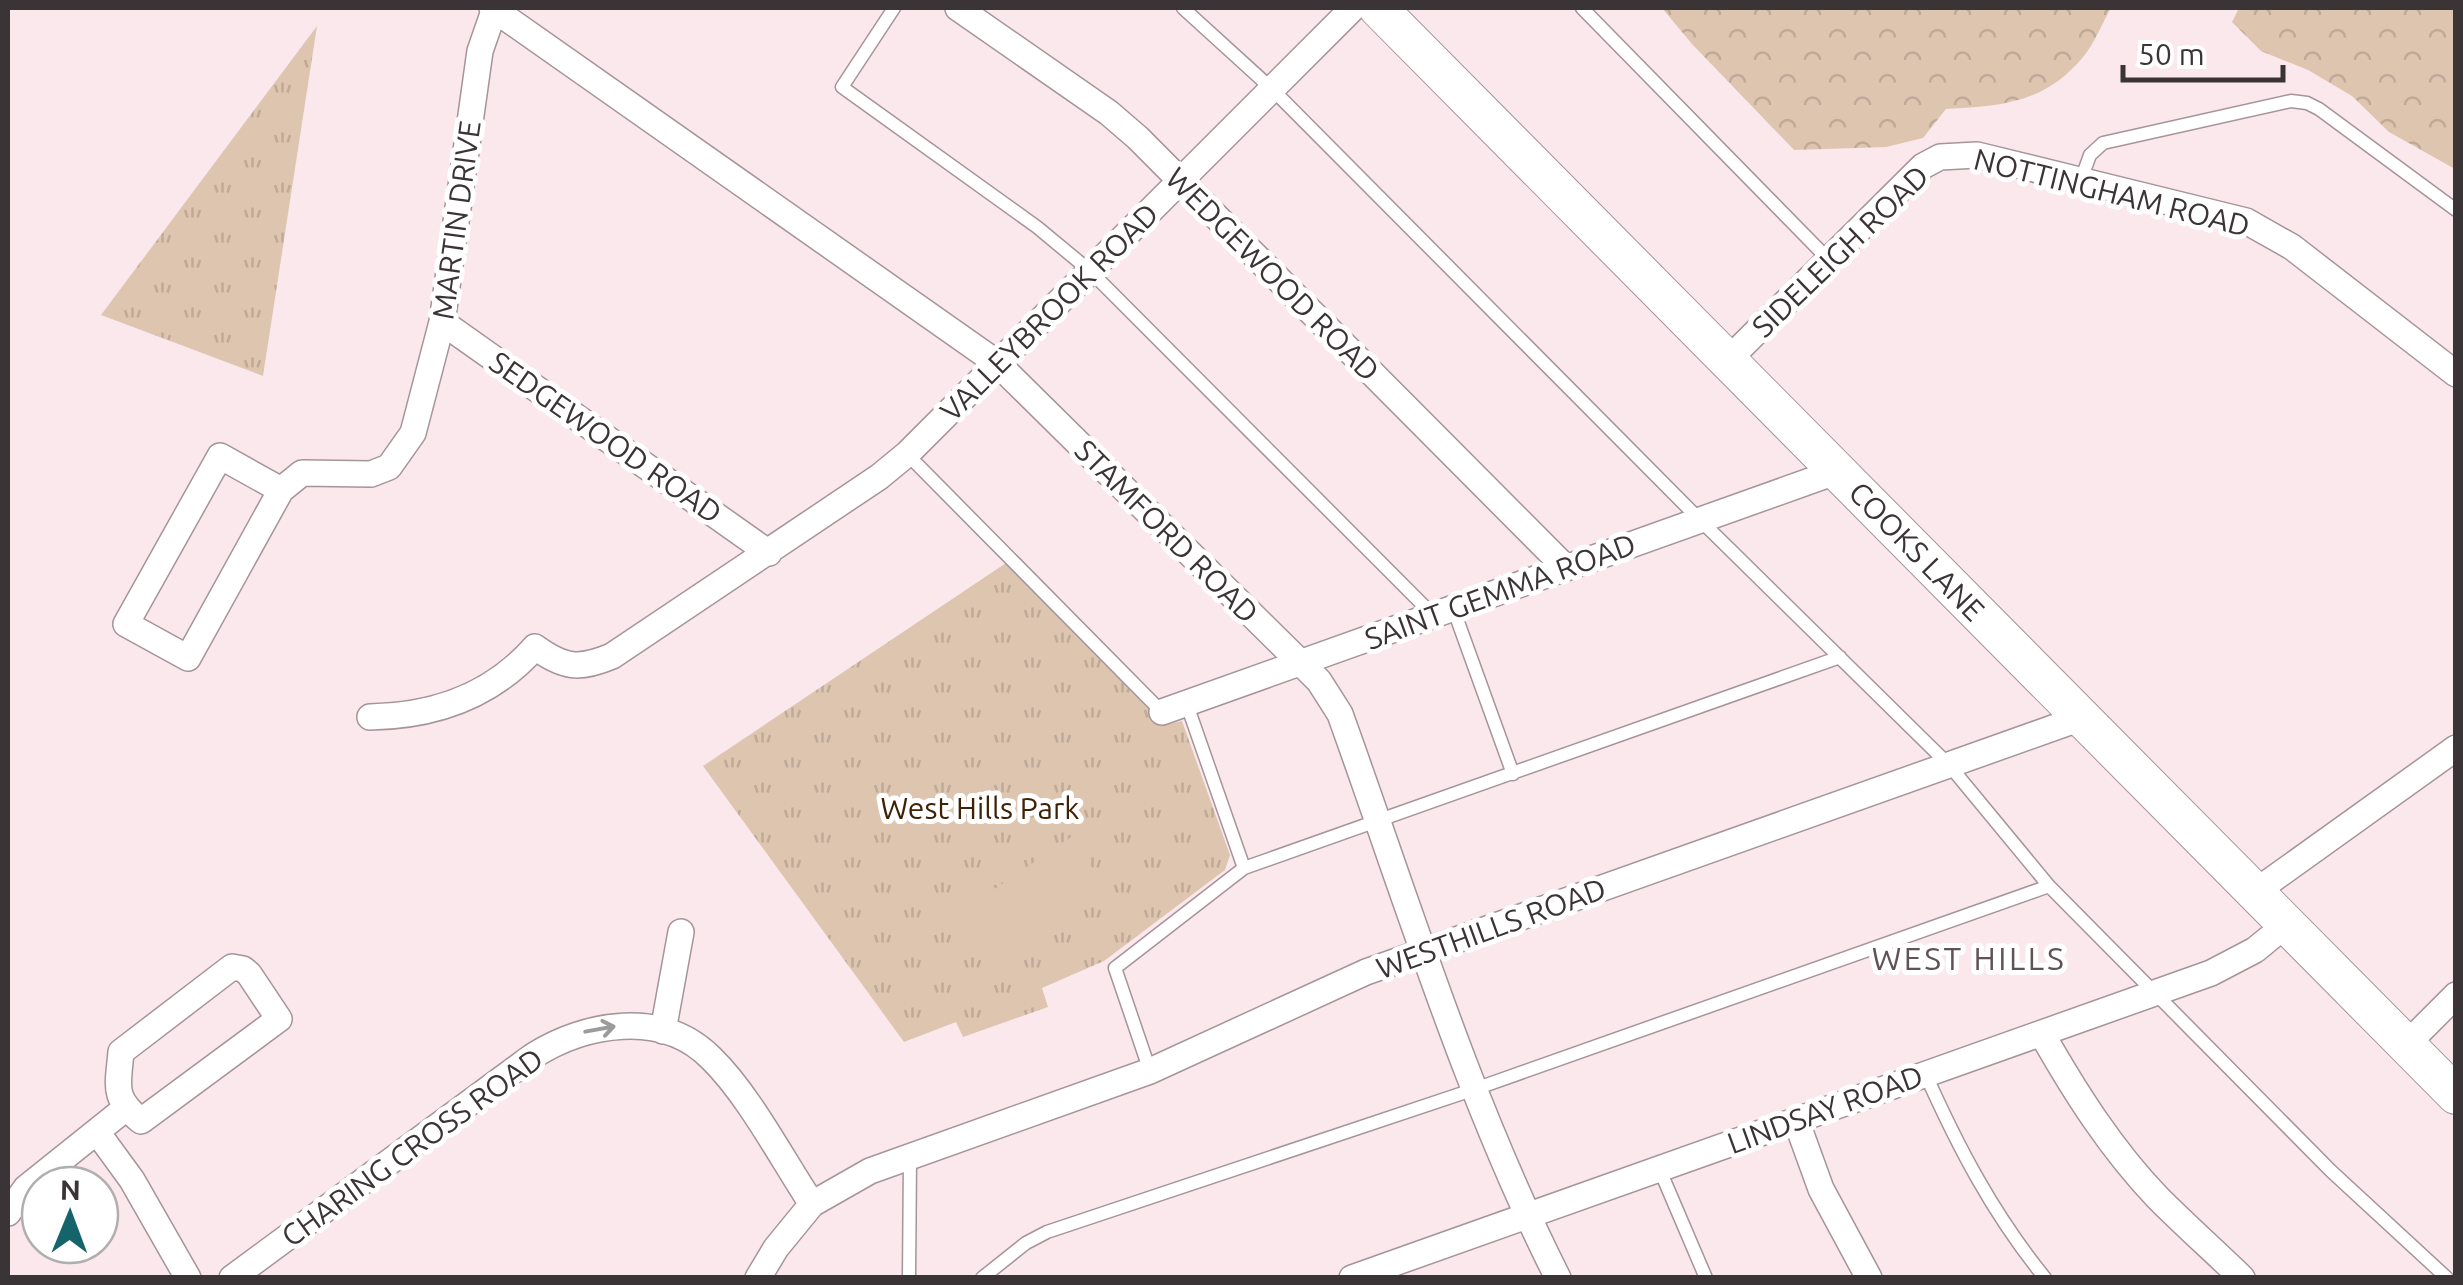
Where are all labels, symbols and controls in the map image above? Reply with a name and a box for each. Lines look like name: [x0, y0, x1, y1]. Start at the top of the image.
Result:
scale bar: [2123, 20, 2283, 82]
text: 50 m: [2138, 37, 2205, 71]
street label: MARTIN DRIVE: [425, 118, 487, 322]
street label: NOTTINGHAM ROAD: [1971, 141, 2253, 243]
street label: SIDELEIGH ROAD: [1745, 158, 1935, 344]
street label: WEDGEWOOD ROAD: [1159, 160, 1387, 388]
street label: VALLEYBROOK ROAD: [933, 196, 1165, 428]
street label: SEDGEWOOD ROAD: [484, 344, 728, 530]
street label: STAMFORD ROAD: [1069, 433, 1265, 629]
street label: COOKS LANE: [1842, 475, 1992, 627]
street label: SAINT GEMMA ROAD: [1360, 526, 1640, 656]
park label: West Hills Park: [881, 791, 1079, 825]
street label: WESTHILLS ROAD: [1372, 871, 1610, 985]
district label: WEST HILLS: [1872, 940, 2066, 976]
one-way arrow: [584, 1019, 616, 1038]
street label: CHARING CROSS ROAD: [275, 1041, 549, 1253]
street label: LINDSAY ROAD: [1723, 1058, 1927, 1160]
north arrow: [20, 1165, 120, 1265]
text: N: [60, 1174, 81, 1205]

